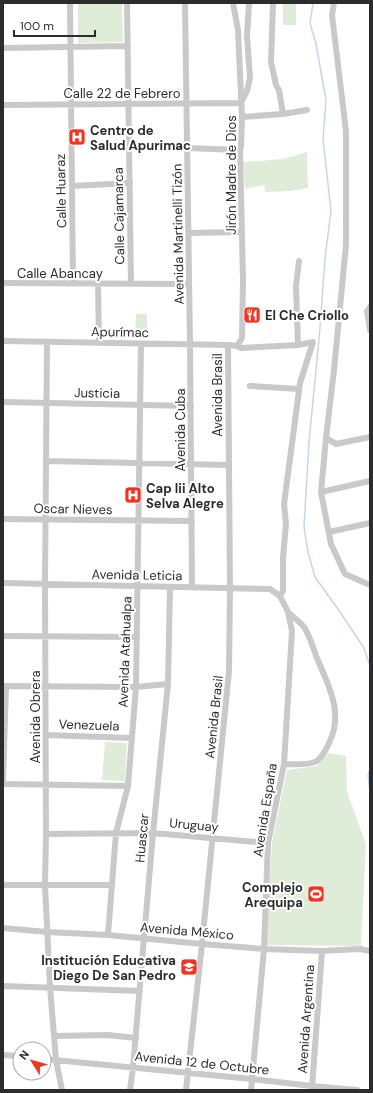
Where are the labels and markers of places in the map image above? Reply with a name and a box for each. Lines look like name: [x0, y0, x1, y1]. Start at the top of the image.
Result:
place label: Centro de Salud Apurimac: [90, 122, 191, 154]
hospital icon: Centro de Salud Apurimac: [67, 127, 87, 147]
restaurant icon: El Che Criollo: [242, 305, 262, 325]
place label: El Che Criollo: [265, 307, 349, 324]
place label: Cap Iii Alto Selva Alegre: [146, 480, 224, 512]
hospital icon: Cap Iii Alto Selva Alegre: [123, 485, 143, 505]
place label: Complejo Arequipa: [242, 879, 303, 911]
sports icon: Complejo Arequipa: [306, 884, 326, 904]
place label: Institución Educativa Diego De San Pedro: [41, 952, 176, 984]
school or university icon: Institución Educativa Diego De San Pedro: [179, 957, 199, 977]

